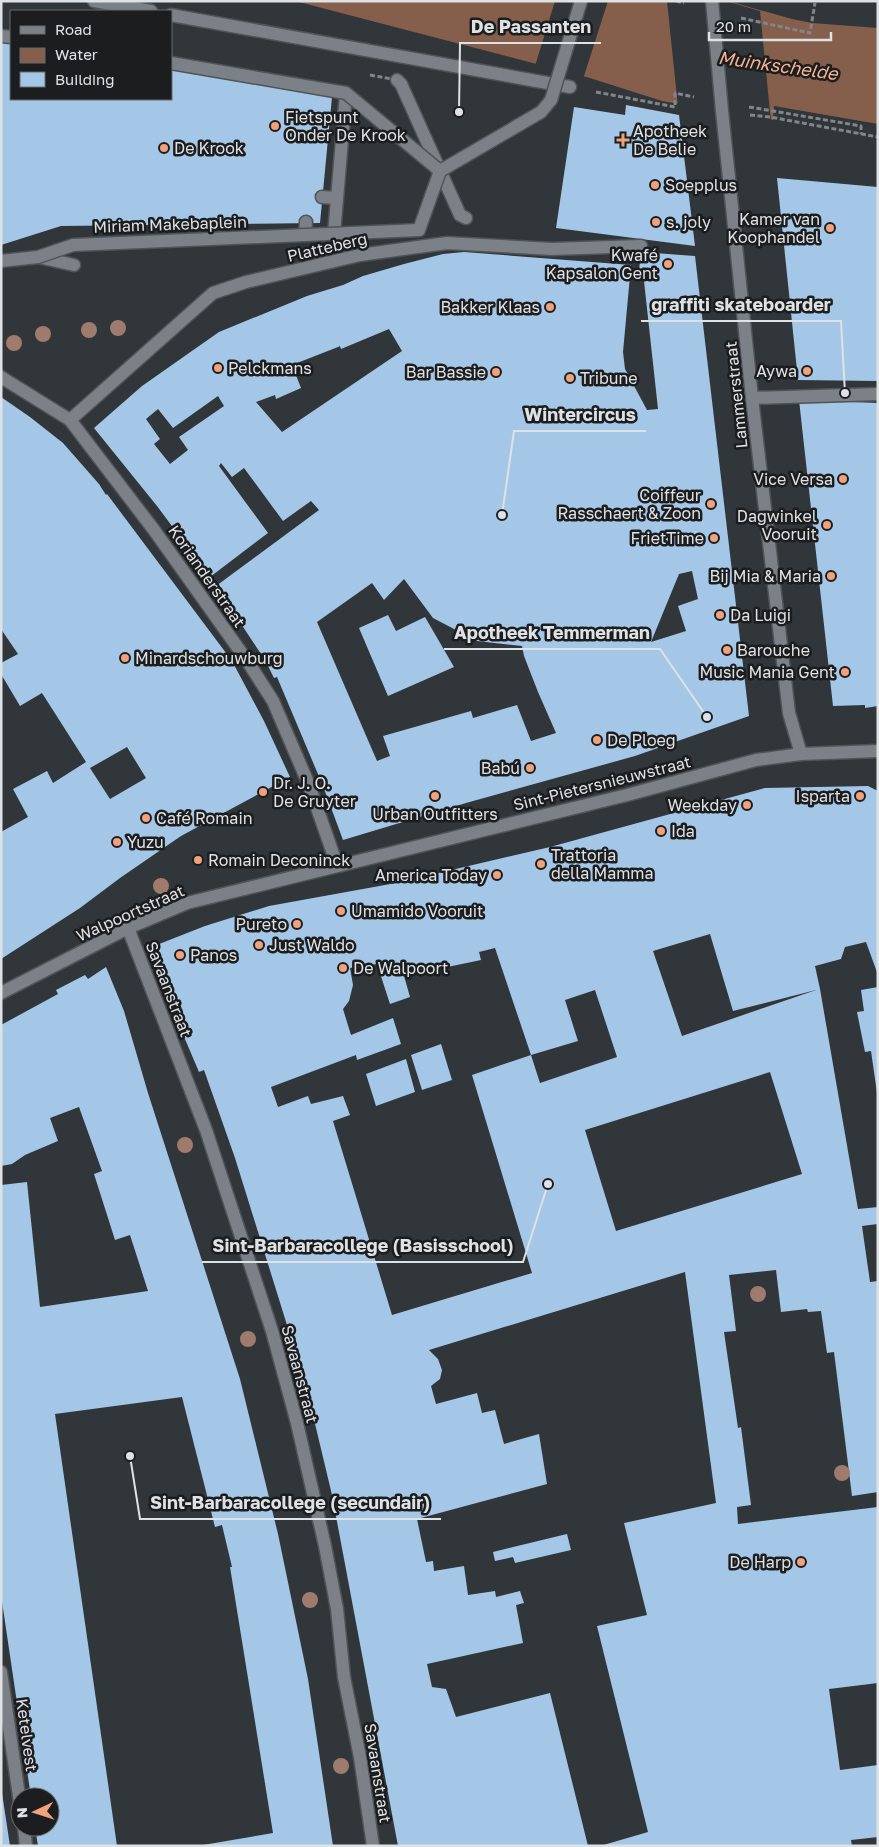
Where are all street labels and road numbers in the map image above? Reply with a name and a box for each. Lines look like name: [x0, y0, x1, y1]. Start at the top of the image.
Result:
street label: Miriam Makebaplein: [93, 211, 247, 237]
street label: Platteberg: [285, 228, 369, 266]
street label: Lammerstraat: [720, 341, 752, 449]
street label: Korianderstraat: [164, 521, 250, 631]
street label: Sint-Pietersnieuwstraat: [511, 751, 693, 815]
street label: Walpoortstraat: [73, 880, 187, 946]
street label: Savaanstraat: [142, 938, 196, 1040]
street label: Savaanstraat: [277, 1323, 323, 1425]
street label: Ketelvest: [12, 1697, 42, 1773]
street label: Savaanstraat: [360, 1722, 396, 1824]

